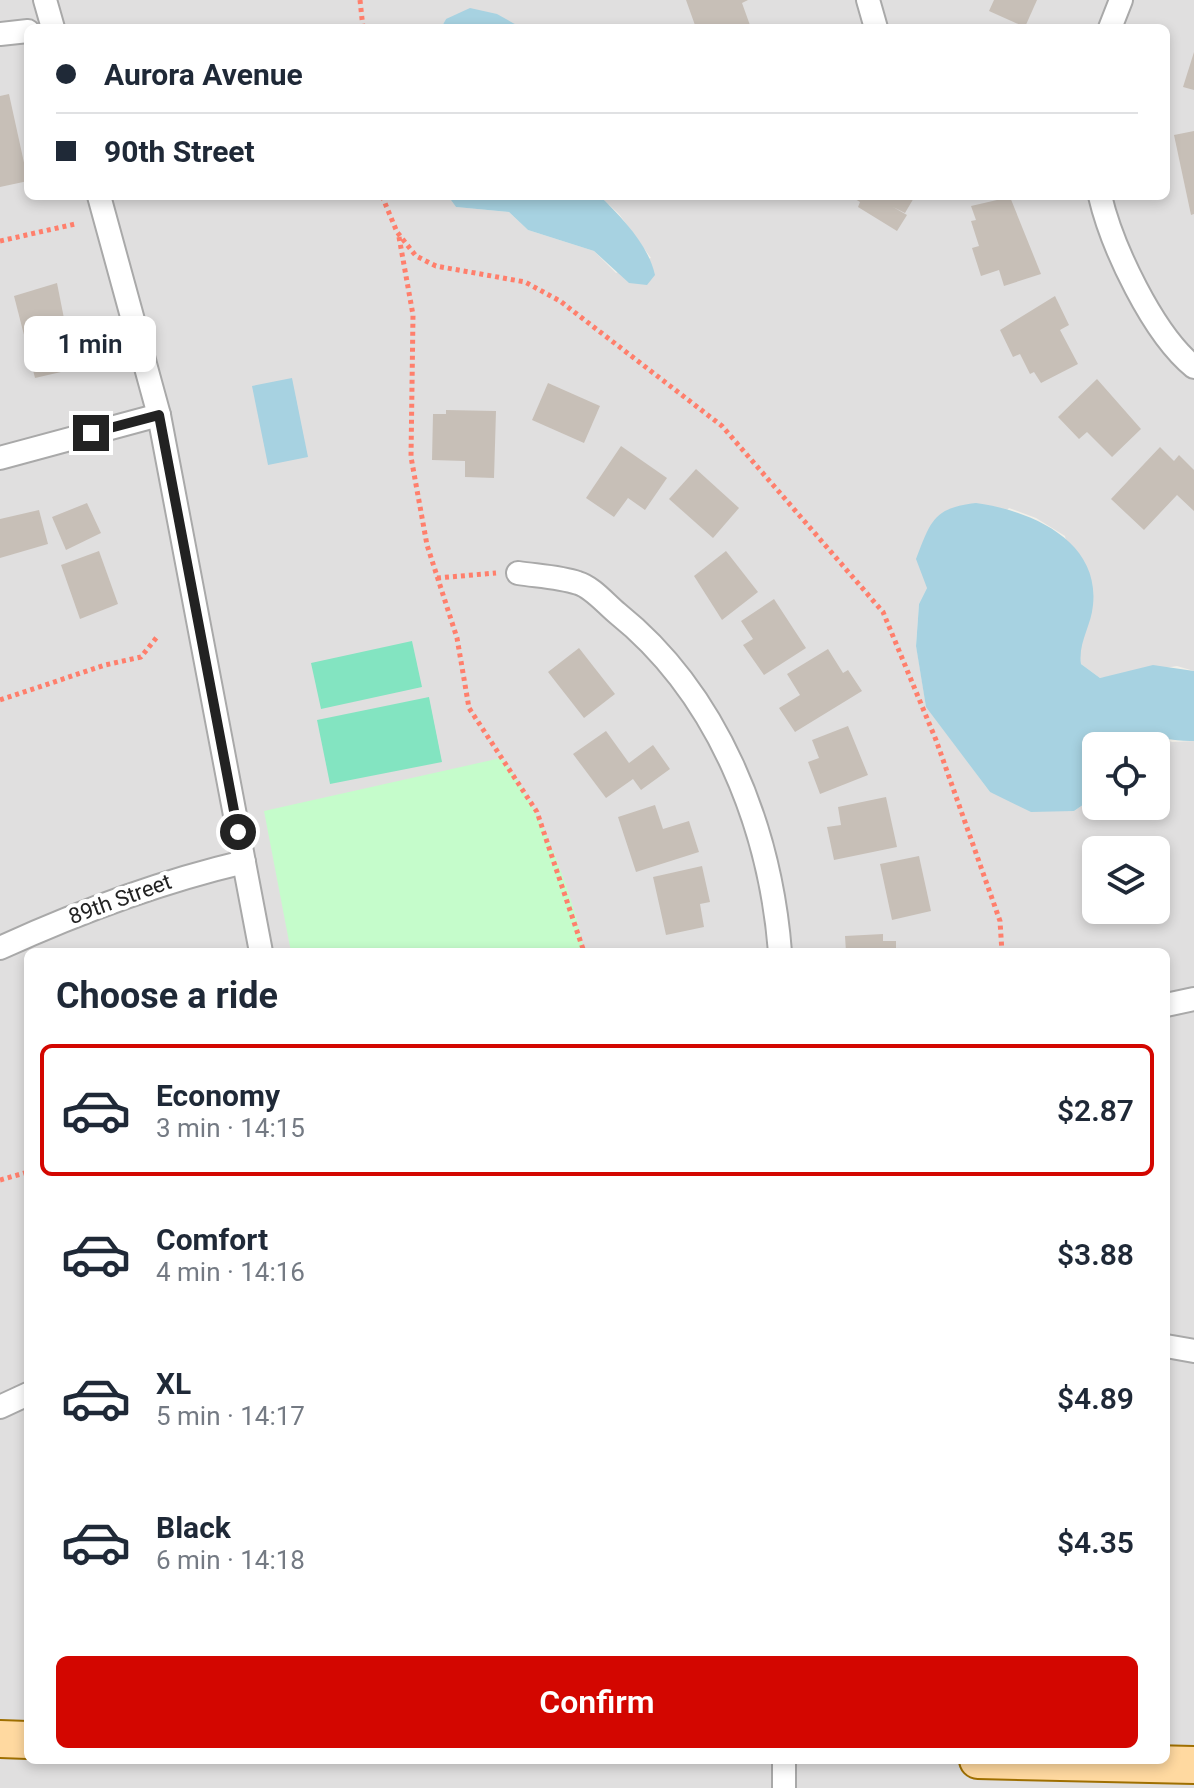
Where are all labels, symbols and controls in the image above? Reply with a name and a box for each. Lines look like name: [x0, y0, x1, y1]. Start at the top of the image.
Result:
text: Aurora Avenue: [104, 57, 303, 92]
text: 90th Street: [104, 134, 255, 169]
callout: 1 min: [25, 317, 157, 373]
text: 1 min: [57, 329, 123, 359]
route end: [73, 415, 109, 451]
map controls: [1082, 732, 1170, 924]
button: locate: [1082, 732, 1170, 820]
route start: [220, 814, 256, 850]
button: layers: [1082, 836, 1170, 924]
street label: 89th Street: [65, 869, 175, 929]
text: Choose a ride: [56, 975, 278, 1017]
icon: car: [60, 1074, 132, 1146]
text: Economy: [156, 1078, 280, 1113]
text: $2.87: [1057, 1093, 1134, 1128]
text: 3 min · 14:15: [156, 1113, 305, 1143]
icon: car: [60, 1218, 132, 1290]
text: Comfort: [156, 1222, 268, 1257]
text: $3.88: [1057, 1237, 1134, 1272]
text: 4 min · 14:16: [156, 1257, 305, 1287]
icon: car: [60, 1362, 132, 1434]
text: XL: [156, 1366, 191, 1401]
text: $4.89: [1057, 1381, 1134, 1416]
text: 5 min · 14:17: [156, 1401, 305, 1431]
icon: car: [60, 1506, 132, 1578]
text: Black: [156, 1510, 231, 1545]
text: $4.35: [1057, 1525, 1134, 1560]
text: 6 min · 14:18: [156, 1545, 305, 1575]
button: Confirm: [56, 1656, 1138, 1748]

